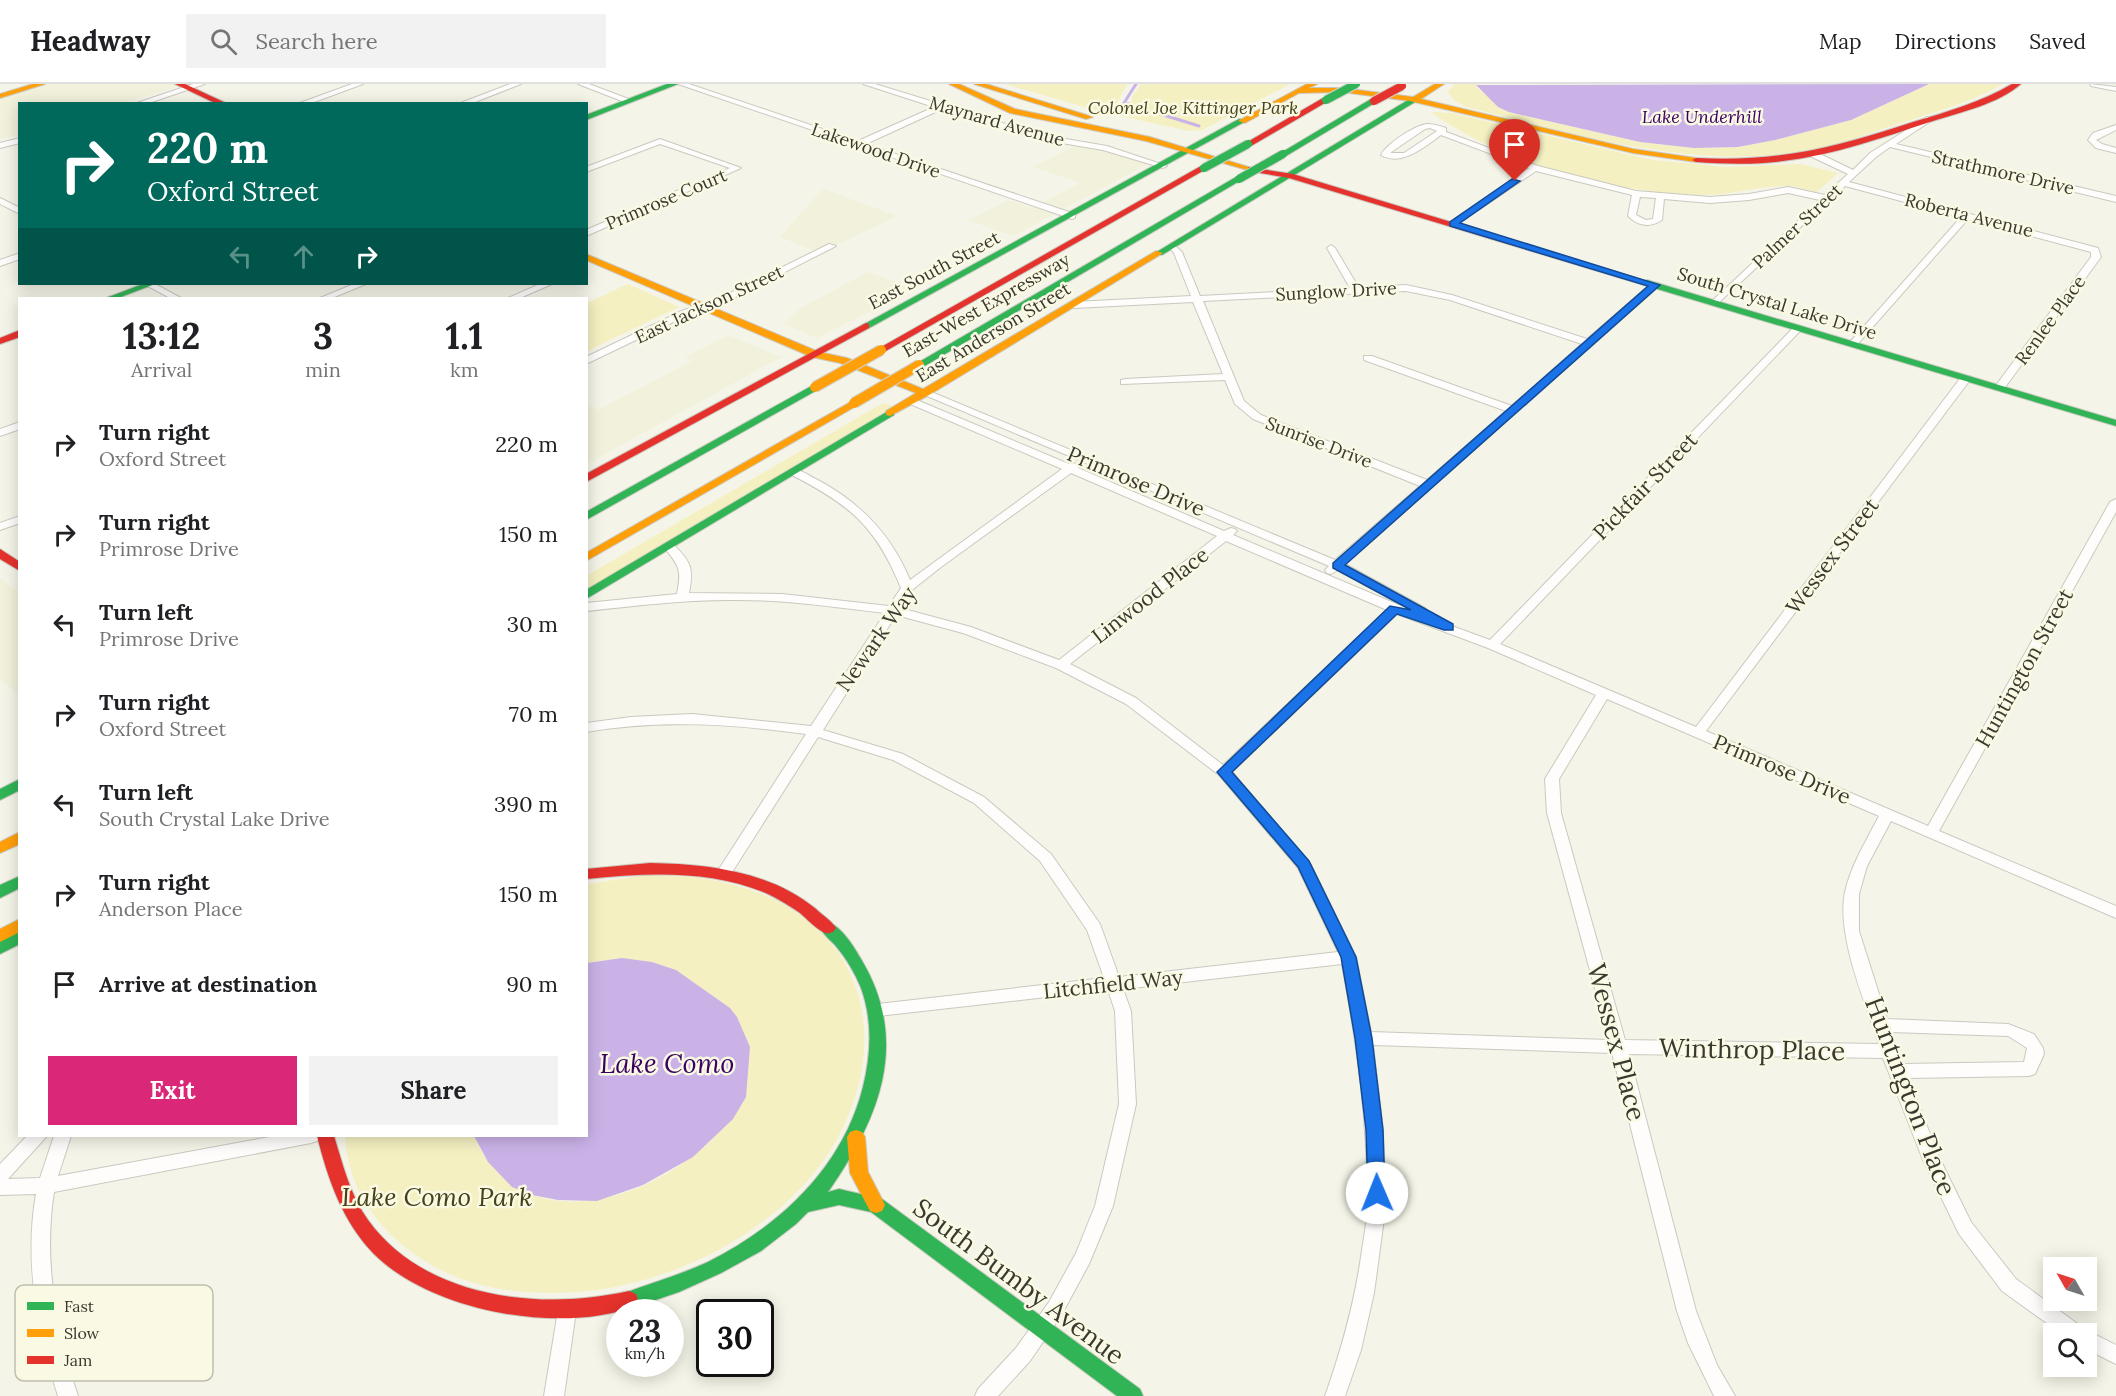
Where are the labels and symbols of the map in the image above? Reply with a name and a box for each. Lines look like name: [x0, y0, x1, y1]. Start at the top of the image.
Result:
street label: Maynard Avenue: [927, 91, 1068, 151]
park label: Colonel Joe Kittinger Park: [1088, 96, 1298, 119]
water label: Lake Underhill: [1642, 105, 1762, 128]
street label: Lakewood Drive: [808, 117, 944, 183]
pin: [1489, 119, 1540, 181]
street label: Strathmore Drive: [1930, 144, 2077, 200]
street label: Primrose Court: [602, 163, 730, 235]
street label: Palmer Street: [1747, 179, 1847, 273]
street label: Roberta Avenue: [1902, 188, 2036, 242]
street label: East South Street: [864, 226, 1004, 314]
street label: East-West Expressway: [898, 247, 1074, 362]
street label: East Jackson Street: [631, 260, 787, 348]
street label: South Crystal Lake Drive: [1674, 262, 1880, 344]
street label: Renlee Place: [2010, 271, 2090, 369]
street label: Sunglow Drive: [1275, 276, 1398, 306]
street label: East Anderson Street: [911, 277, 1075, 387]
street label: Sunrise Drive: [1262, 411, 1376, 473]
street label: Pickfair Street: [1587, 426, 1704, 545]
street label: Primrose Drive: [1063, 440, 1209, 522]
street label: Wessex Street: [1780, 492, 1885, 619]
street label: Linwood Place: [1086, 541, 1214, 649]
street label: Newark Way: [830, 581, 922, 697]
street label: Huntington Street: [1969, 583, 2079, 752]
street label: Primrose Drive: [1709, 728, 1855, 810]
street label: Wessex Place: [1580, 960, 1654, 1124]
street label: Litchfield Way: [1042, 963, 1184, 1005]
street label: Huntington Place: [1858, 992, 1964, 1200]
street label: Winthrop Place: [1658, 1031, 1846, 1067]
water label: Lake Como: [600, 1046, 734, 1080]
position arrow: [1345, 1161, 1409, 1225]
park label: Lake Como Park: [342, 1180, 532, 1213]
street label: South Bumby Avenue: [907, 1191, 1131, 1371]
north arrow: [2043, 1257, 2097, 1311]
legend: [15, 1285, 213, 1381]
text: Fast: [64, 1296, 95, 1316]
speed limit sign: 30: [696, 1299, 774, 1377]
text: Slow: [64, 1323, 100, 1343]
text: Jam: [63, 1350, 92, 1370]

